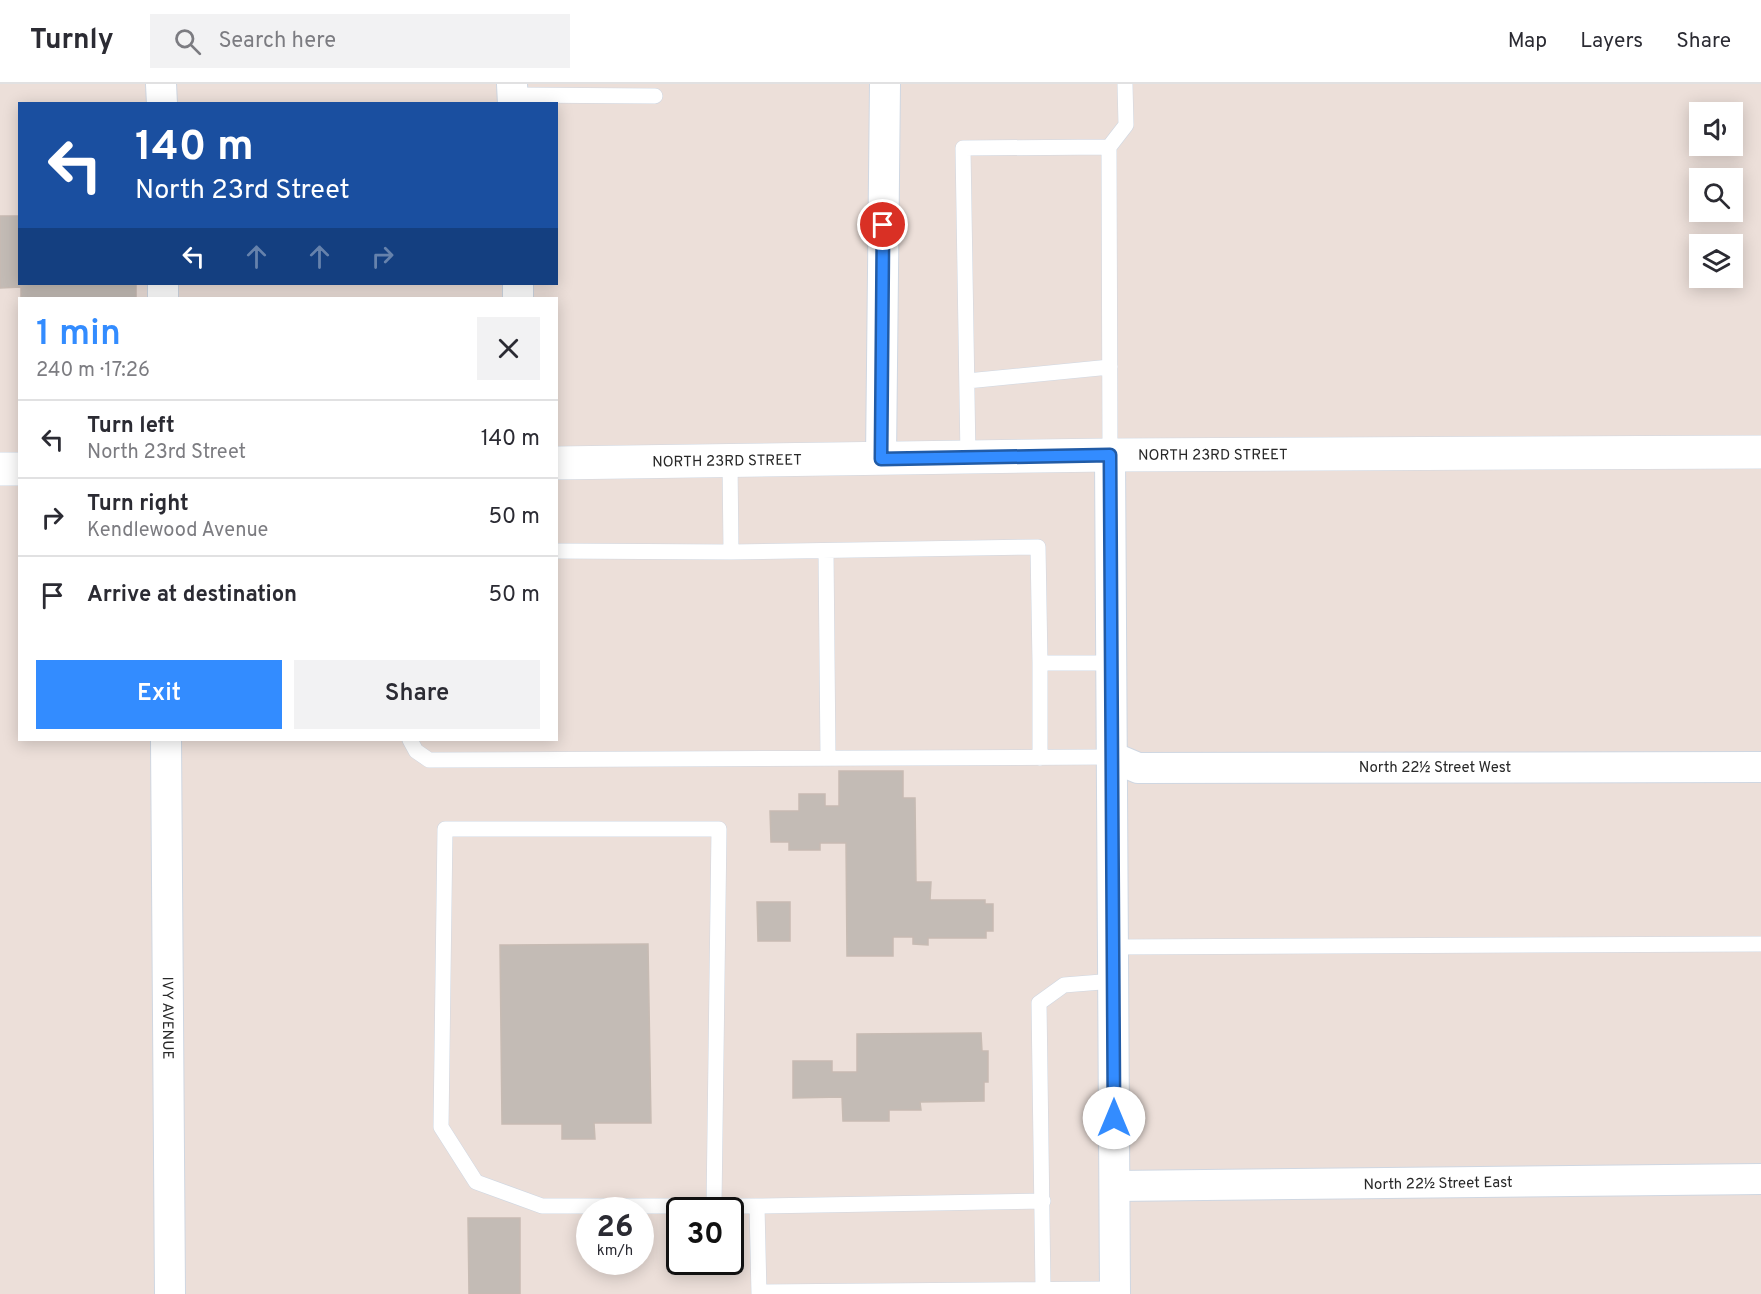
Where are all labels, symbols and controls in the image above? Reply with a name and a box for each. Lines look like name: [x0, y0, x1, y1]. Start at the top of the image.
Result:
search box: [150, 14, 570, 68]
text: Turnly: [30, 23, 114, 59]
icon: search: [171, 25, 204, 58]
text: Search here: [219, 28, 336, 55]
text: Map: [1508, 28, 1547, 55]
text: Layers: [1580, 28, 1643, 55]
text: Share: [1676, 28, 1731, 55]
map controls: [1689, 102, 1743, 288]
button: sound: [1689, 102, 1743, 156]
text: 140 m: [135, 122, 254, 175]
icon: left: [36, 126, 114, 204]
button: search: [1689, 168, 1743, 222]
text: North 23rd Street: [135, 174, 350, 208]
pin: [857, 199, 908, 250]
icon: arrive: [866, 208, 899, 241]
button: layers: [1689, 234, 1743, 288]
icon: left: [177, 240, 210, 273]
icon: ahead: [240, 240, 273, 273]
icon: ahead: [303, 240, 336, 273]
icon: right: [366, 240, 399, 273]
text: 1 min: [36, 312, 121, 358]
button: close: [477, 317, 540, 380]
text: 240 m · 17:26: [36, 358, 150, 384]
text: Turn left: [87, 413, 175, 440]
icon: left: [36, 423, 69, 456]
text: 140 m: [481, 426, 540, 453]
text: North 23rd Street: [87, 440, 246, 466]
street label: NORTH 23RD STREET: [1138, 446, 1288, 466]
street label: NORTH 23RD STREET: [652, 451, 802, 473]
text: Turn right: [87, 491, 189, 518]
icon: right: [36, 501, 69, 534]
text: 50 m: [488, 504, 540, 531]
text: Kendlewood Avenue: [87, 518, 268, 544]
icon: arrive: [36, 579, 69, 612]
text: Arrive at destination: [87, 582, 297, 609]
text: 50 m: [488, 582, 540, 609]
button: Exit: [36, 660, 282, 729]
button: Share: [294, 660, 540, 729]
street label: North 22½ Street West: [1359, 759, 1511, 778]
street label: IVY AVENUE: [157, 976, 176, 1060]
position arrow: [1082, 1086, 1146, 1150]
street label: North 22½ Street East: [1363, 1174, 1513, 1195]
speed limit sign: 30: [666, 1197, 744, 1275]
text: 26: [597, 1210, 633, 1247]
text: km/h: [597, 1242, 633, 1261]

